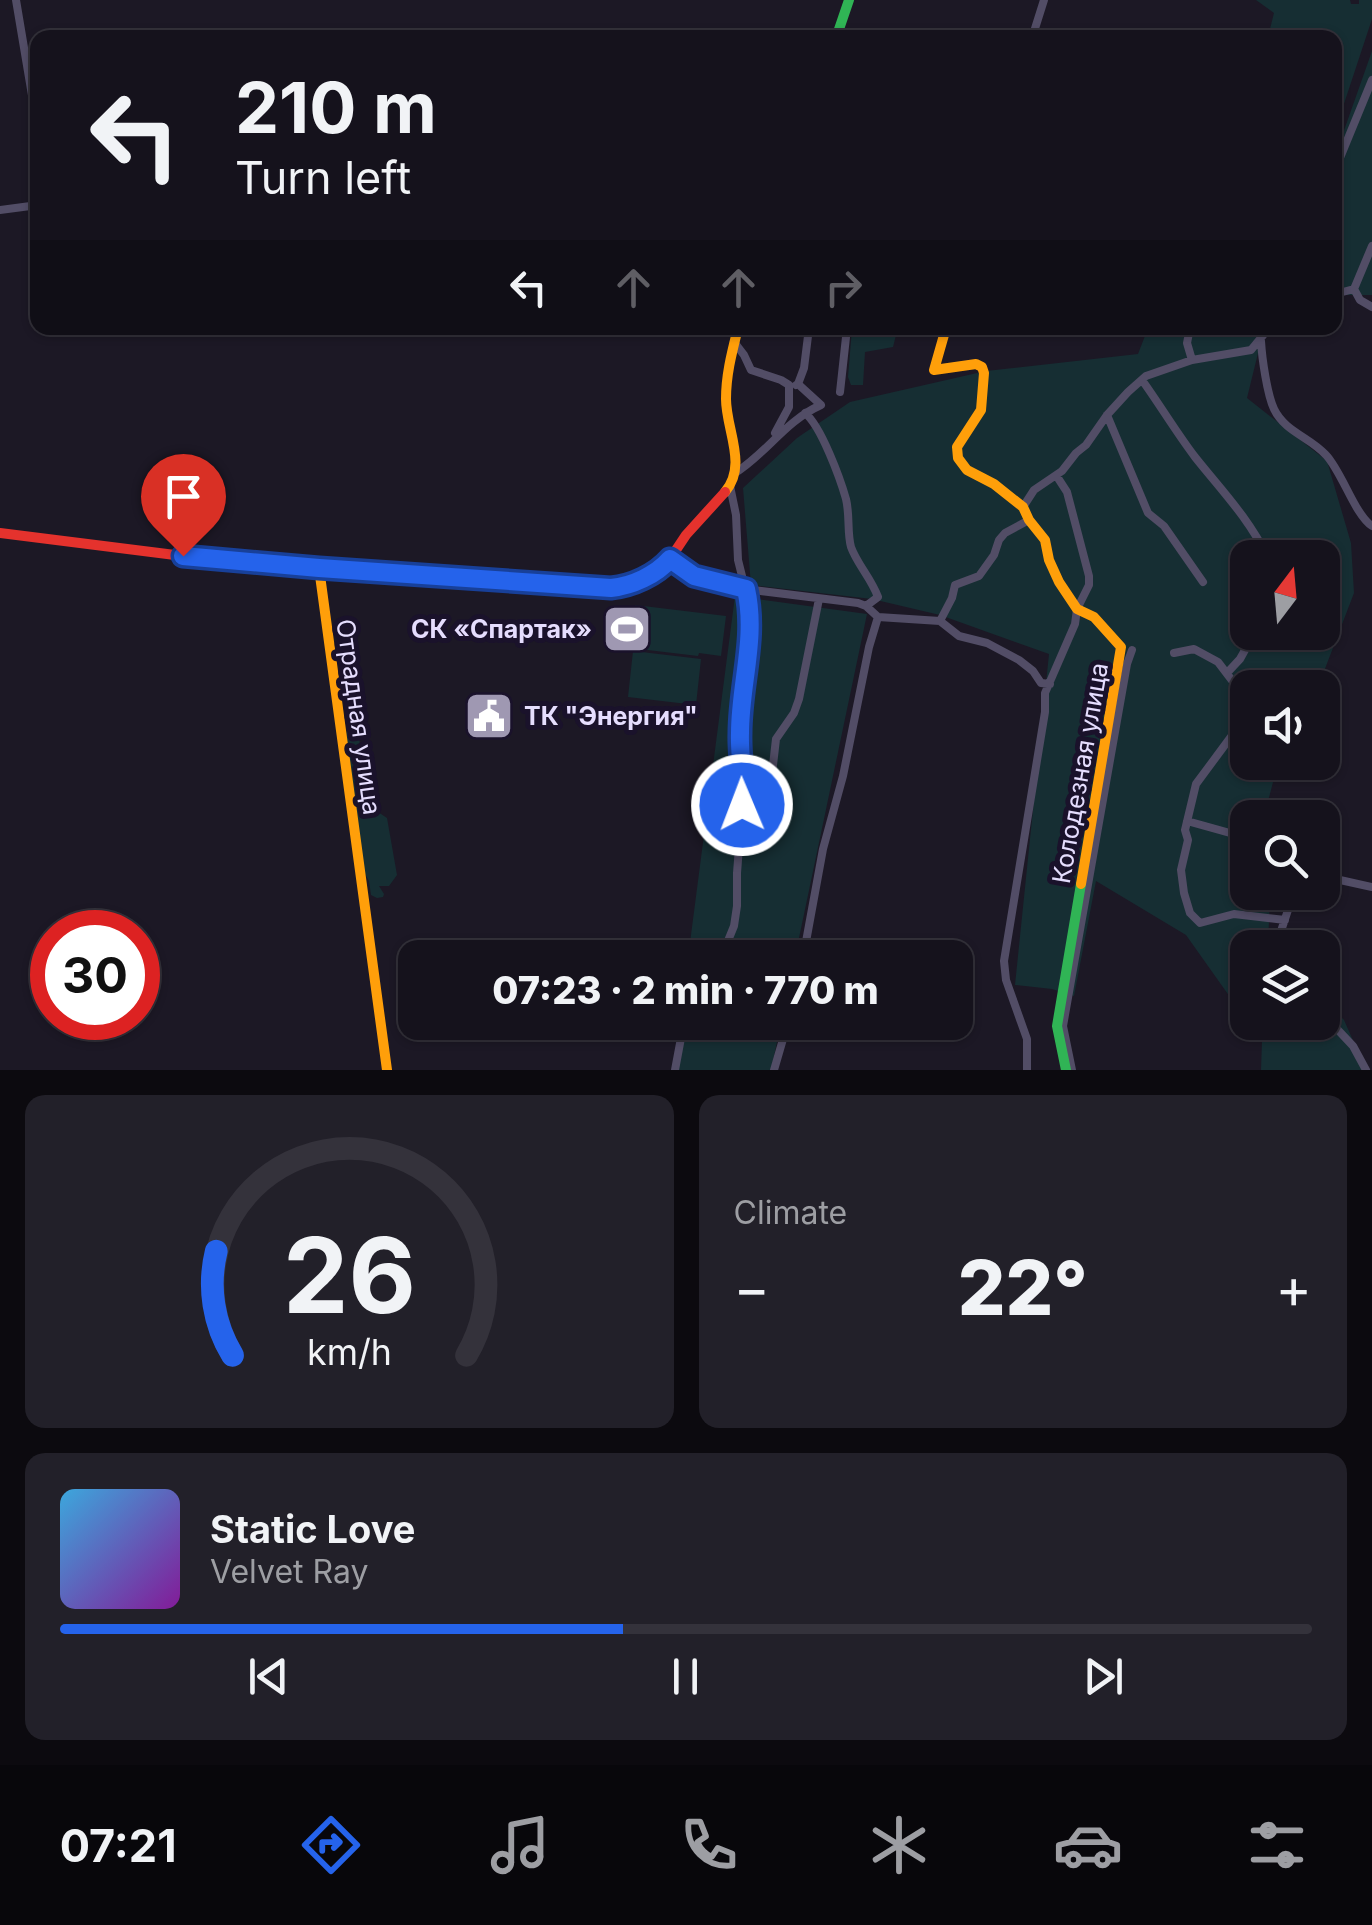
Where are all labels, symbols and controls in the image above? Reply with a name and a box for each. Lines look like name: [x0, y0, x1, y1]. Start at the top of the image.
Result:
text: 210 m: [235, 65, 437, 150]
icon: left: [70, 70, 200, 200]
text: Turn left: [235, 150, 411, 205]
icon: left: [501, 260, 556, 315]
icon: ahead: [606, 260, 661, 315]
icon: ahead: [711, 260, 766, 315]
icon: right: [816, 260, 871, 315]
pin: [141, 454, 226, 557]
icon: arrive: [156, 469, 211, 524]
north arrow: [1230, 540, 1340, 650]
map controls: [1230, 540, 1340, 1040]
sports icon: СК «Спартак»: [601, 603, 653, 655]
place label: СК «Спартак»: [411, 614, 592, 644]
street label: Отрадная улица: [330, 617, 388, 817]
street label: Колодезная улица: [1046, 660, 1114, 886]
button: sound: [1230, 670, 1340, 780]
public building icon: ТК "Энергия": [463, 690, 515, 742]
place label: ТК "Энергия": [524, 701, 698, 731]
position arrow: [690, 753, 794, 857]
button: search: [1230, 800, 1340, 910]
speed limit sign: 30: [30, 910, 160, 1040]
button: layers: [1230, 930, 1340, 1040]
text: 07:23 · 2 min · 770 m: [492, 967, 879, 1013]
text: Climate: [734, 1193, 847, 1232]
text: 26: [283, 1212, 416, 1338]
text: 22°: [958, 1242, 1088, 1333]
text: −: [734, 1255, 770, 1321]
text: +: [1276, 1255, 1312, 1321]
text: km/h: [307, 1330, 392, 1374]
text: Static Love: [210, 1506, 415, 1552]
text: Velvet Ray: [210, 1552, 368, 1591]
icon: previous: [241, 1649, 296, 1704]
icon: pause: [658, 1649, 713, 1704]
icon: next: [1076, 1649, 1131, 1704]
icon: directions: [296, 1810, 366, 1880]
icon: music: [485, 1810, 555, 1880]
icon: phone: [674, 1810, 744, 1880]
icon: climate: [864, 1810, 934, 1880]
icon: car: [1053, 1810, 1123, 1880]
icon: filters: [1242, 1810, 1312, 1880]
text: 07:21: [60, 1818, 177, 1873]

